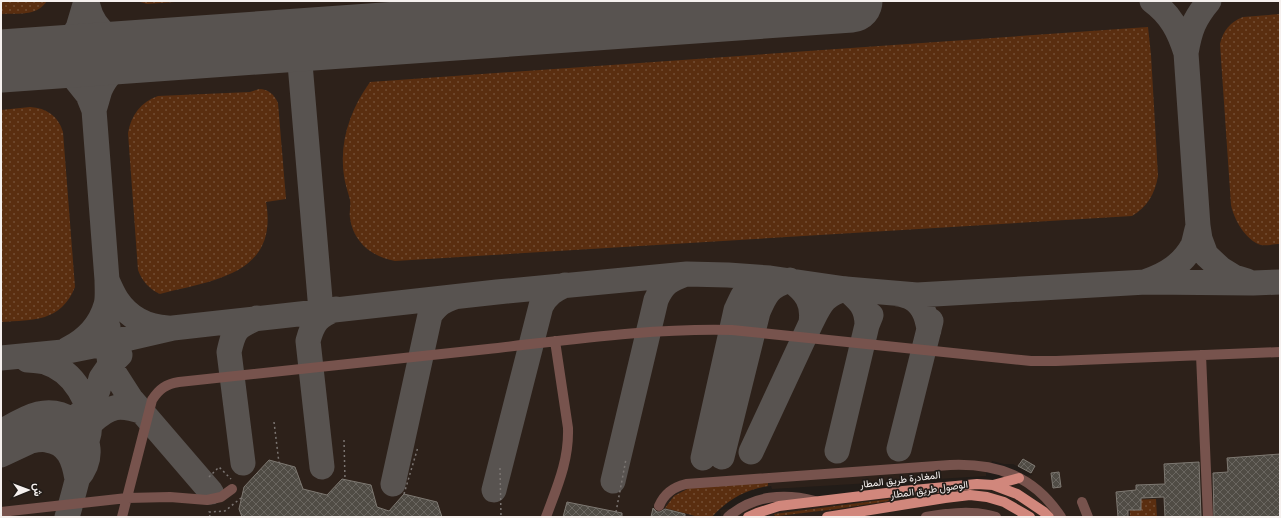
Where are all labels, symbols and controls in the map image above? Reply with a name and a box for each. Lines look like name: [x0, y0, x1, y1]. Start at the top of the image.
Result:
street label: المغادرة طريق المطار: [858, 469, 941, 491]
north arrow: [8, 470, 48, 510]
street label: الوصول طريق المطار: [888, 479, 969, 502]
text: ش: [31, 483, 44, 497]

